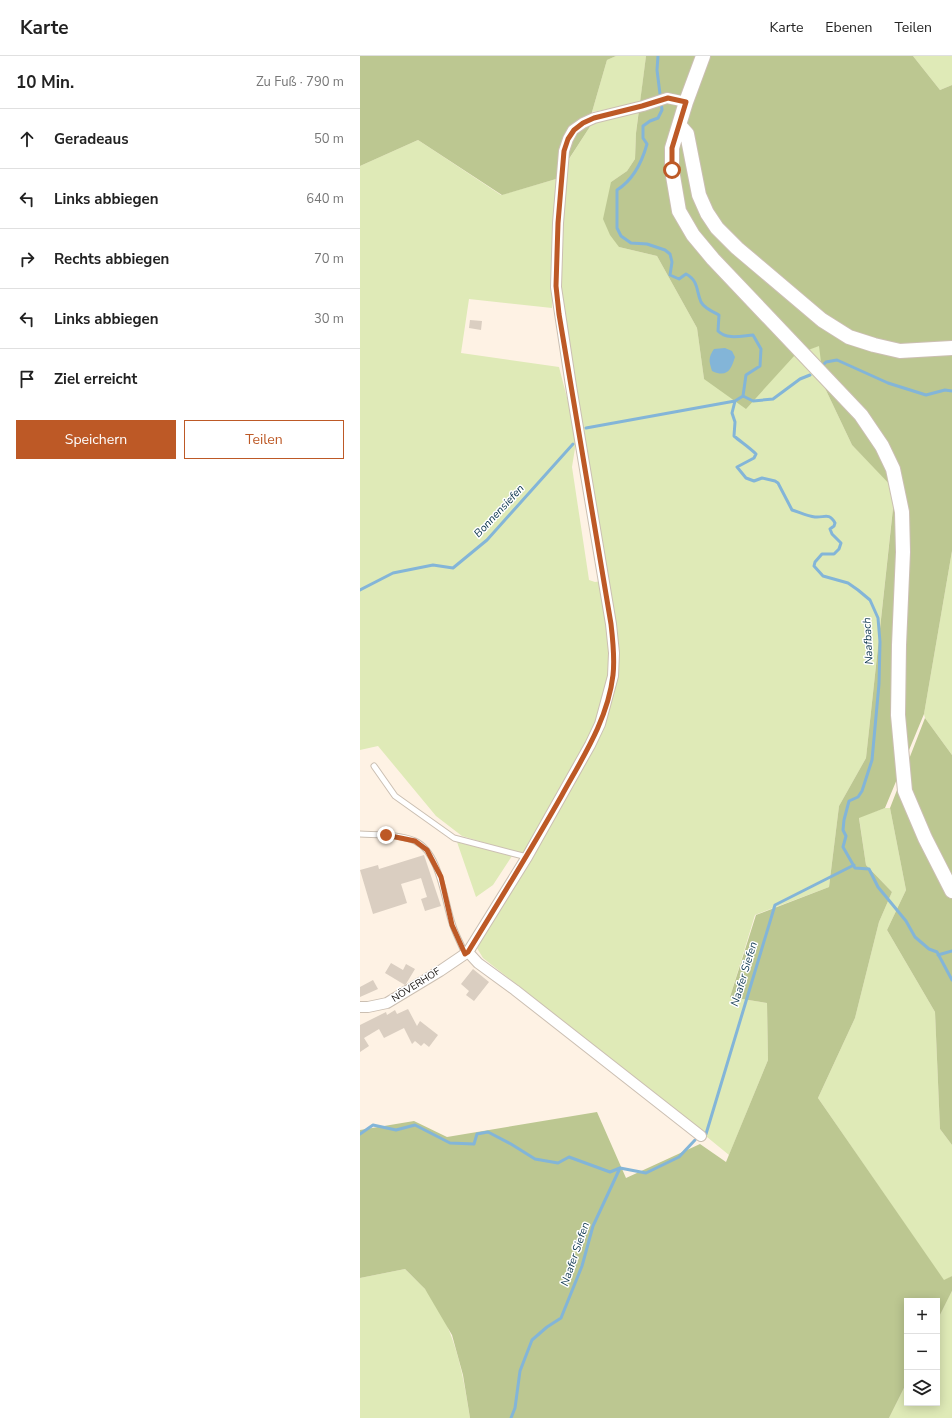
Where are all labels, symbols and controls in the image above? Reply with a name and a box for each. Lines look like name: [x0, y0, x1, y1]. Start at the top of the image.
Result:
text: Karte: [20, 15, 69, 41]
text: Karte: [770, 18, 803, 37]
text: Ebenen: [825, 18, 872, 37]
text: Teilen: [894, 18, 932, 37]
text: 10 Min.: [16, 71, 74, 94]
text: Zu Fuß · 790 m: [256, 73, 344, 91]
icon: ahead: [16, 128, 38, 150]
text: Geradeaus: [54, 129, 129, 149]
text: 50 m: [314, 130, 344, 148]
route start: [663, 161, 681, 179]
icon: left: [16, 188, 38, 210]
text: Links abbiegen: [54, 189, 158, 209]
text: 640 m: [306, 190, 344, 208]
icon: right: [16, 248, 38, 270]
text: Rechts abbiegen: [54, 249, 169, 269]
text: 70 m: [314, 250, 344, 268]
icon: left: [16, 308, 38, 330]
text: Links abbiegen: [54, 309, 158, 329]
text: 30 m: [314, 310, 344, 328]
icon: arrive: [16, 368, 38, 390]
text: Ziel erreicht: [54, 369, 137, 389]
button: Speichern: [16, 420, 176, 459]
button: Teilen: [184, 420, 344, 459]
water label: Bonnensiefen: [471, 481, 527, 541]
water label: Naafbach: [859, 617, 877, 665]
route end: [377, 826, 395, 844]
water label: Naafer Siefen: [727, 940, 761, 1008]
street label: NÖVERHOF: [389, 964, 444, 1006]
water label: Naafer Siefen: [557, 1220, 593, 1288]
map controls: [904, 1298, 940, 1406]
button: +: [904, 1298, 940, 1334]
button: −: [904, 1334, 940, 1370]
button: layers: [904, 1370, 940, 1406]

